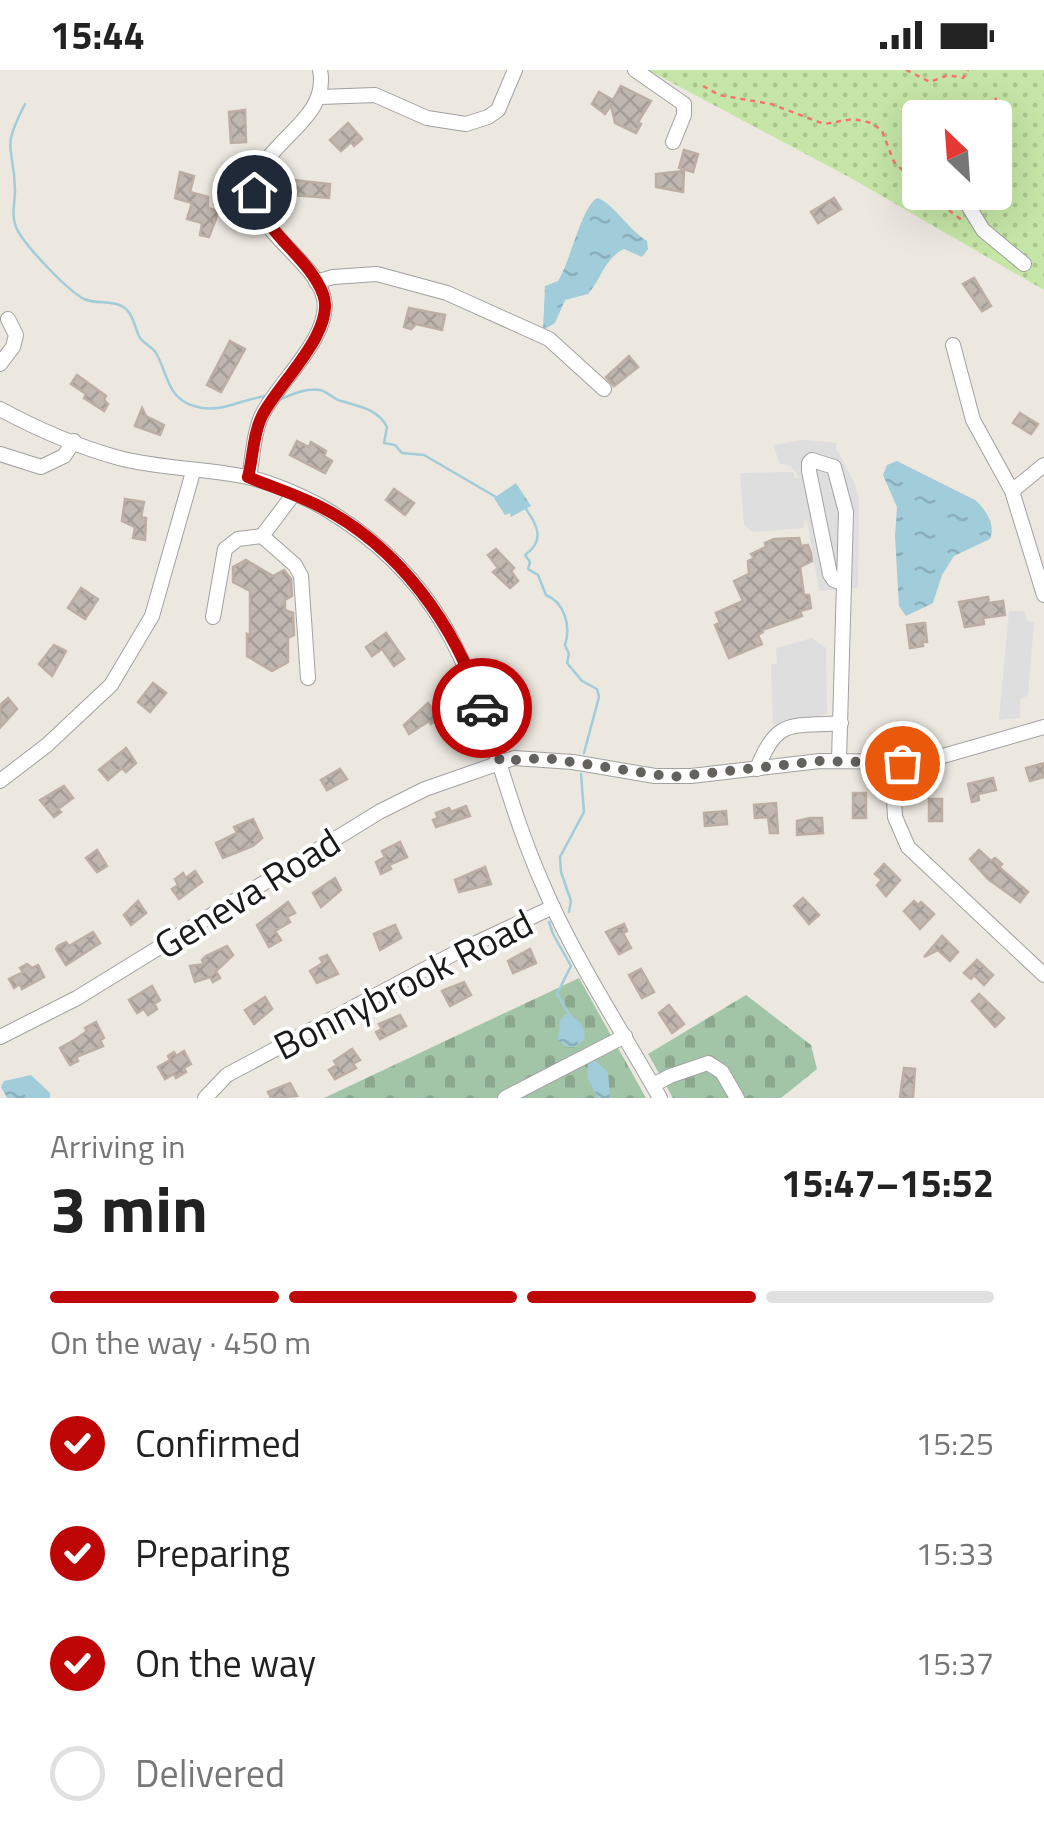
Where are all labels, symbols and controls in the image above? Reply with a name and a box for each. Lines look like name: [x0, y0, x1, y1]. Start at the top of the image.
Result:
text: 15:44: [50, 6, 145, 64]
north arrow: [902, 100, 1012, 210]
map controls: [902, 100, 1012, 210]
pin: [212, 150, 297, 235]
icon: home: [227, 165, 282, 220]
courier: [432, 658, 532, 758]
icon: car: [455, 681, 510, 736]
pin: [860, 721, 945, 806]
icon: bag: [875, 736, 930, 791]
street label: Geneva Road: [143, 813, 351, 973]
street label: Bonnybrook Road: [263, 894, 543, 1074]
text: Arriving in: [50, 1122, 186, 1170]
text: 15:47–15:52: [781, 1154, 994, 1212]
text: 3 min: [50, 1158, 208, 1257]
text: On the way · 450 m: [50, 1318, 311, 1366]
text: Confirmed: [135, 1414, 301, 1472]
icon: check: [50, 1416, 105, 1471]
text: 15:25: [915, 1419, 994, 1467]
text: Preparing: [135, 1524, 290, 1582]
icon: check: [50, 1526, 105, 1581]
text: 15:33: [915, 1529, 994, 1577]
text: On the way: [135, 1634, 316, 1692]
icon: check: [50, 1636, 105, 1691]
text: 15:37: [915, 1639, 994, 1687]
text: Delivered: [135, 1744, 285, 1802]

